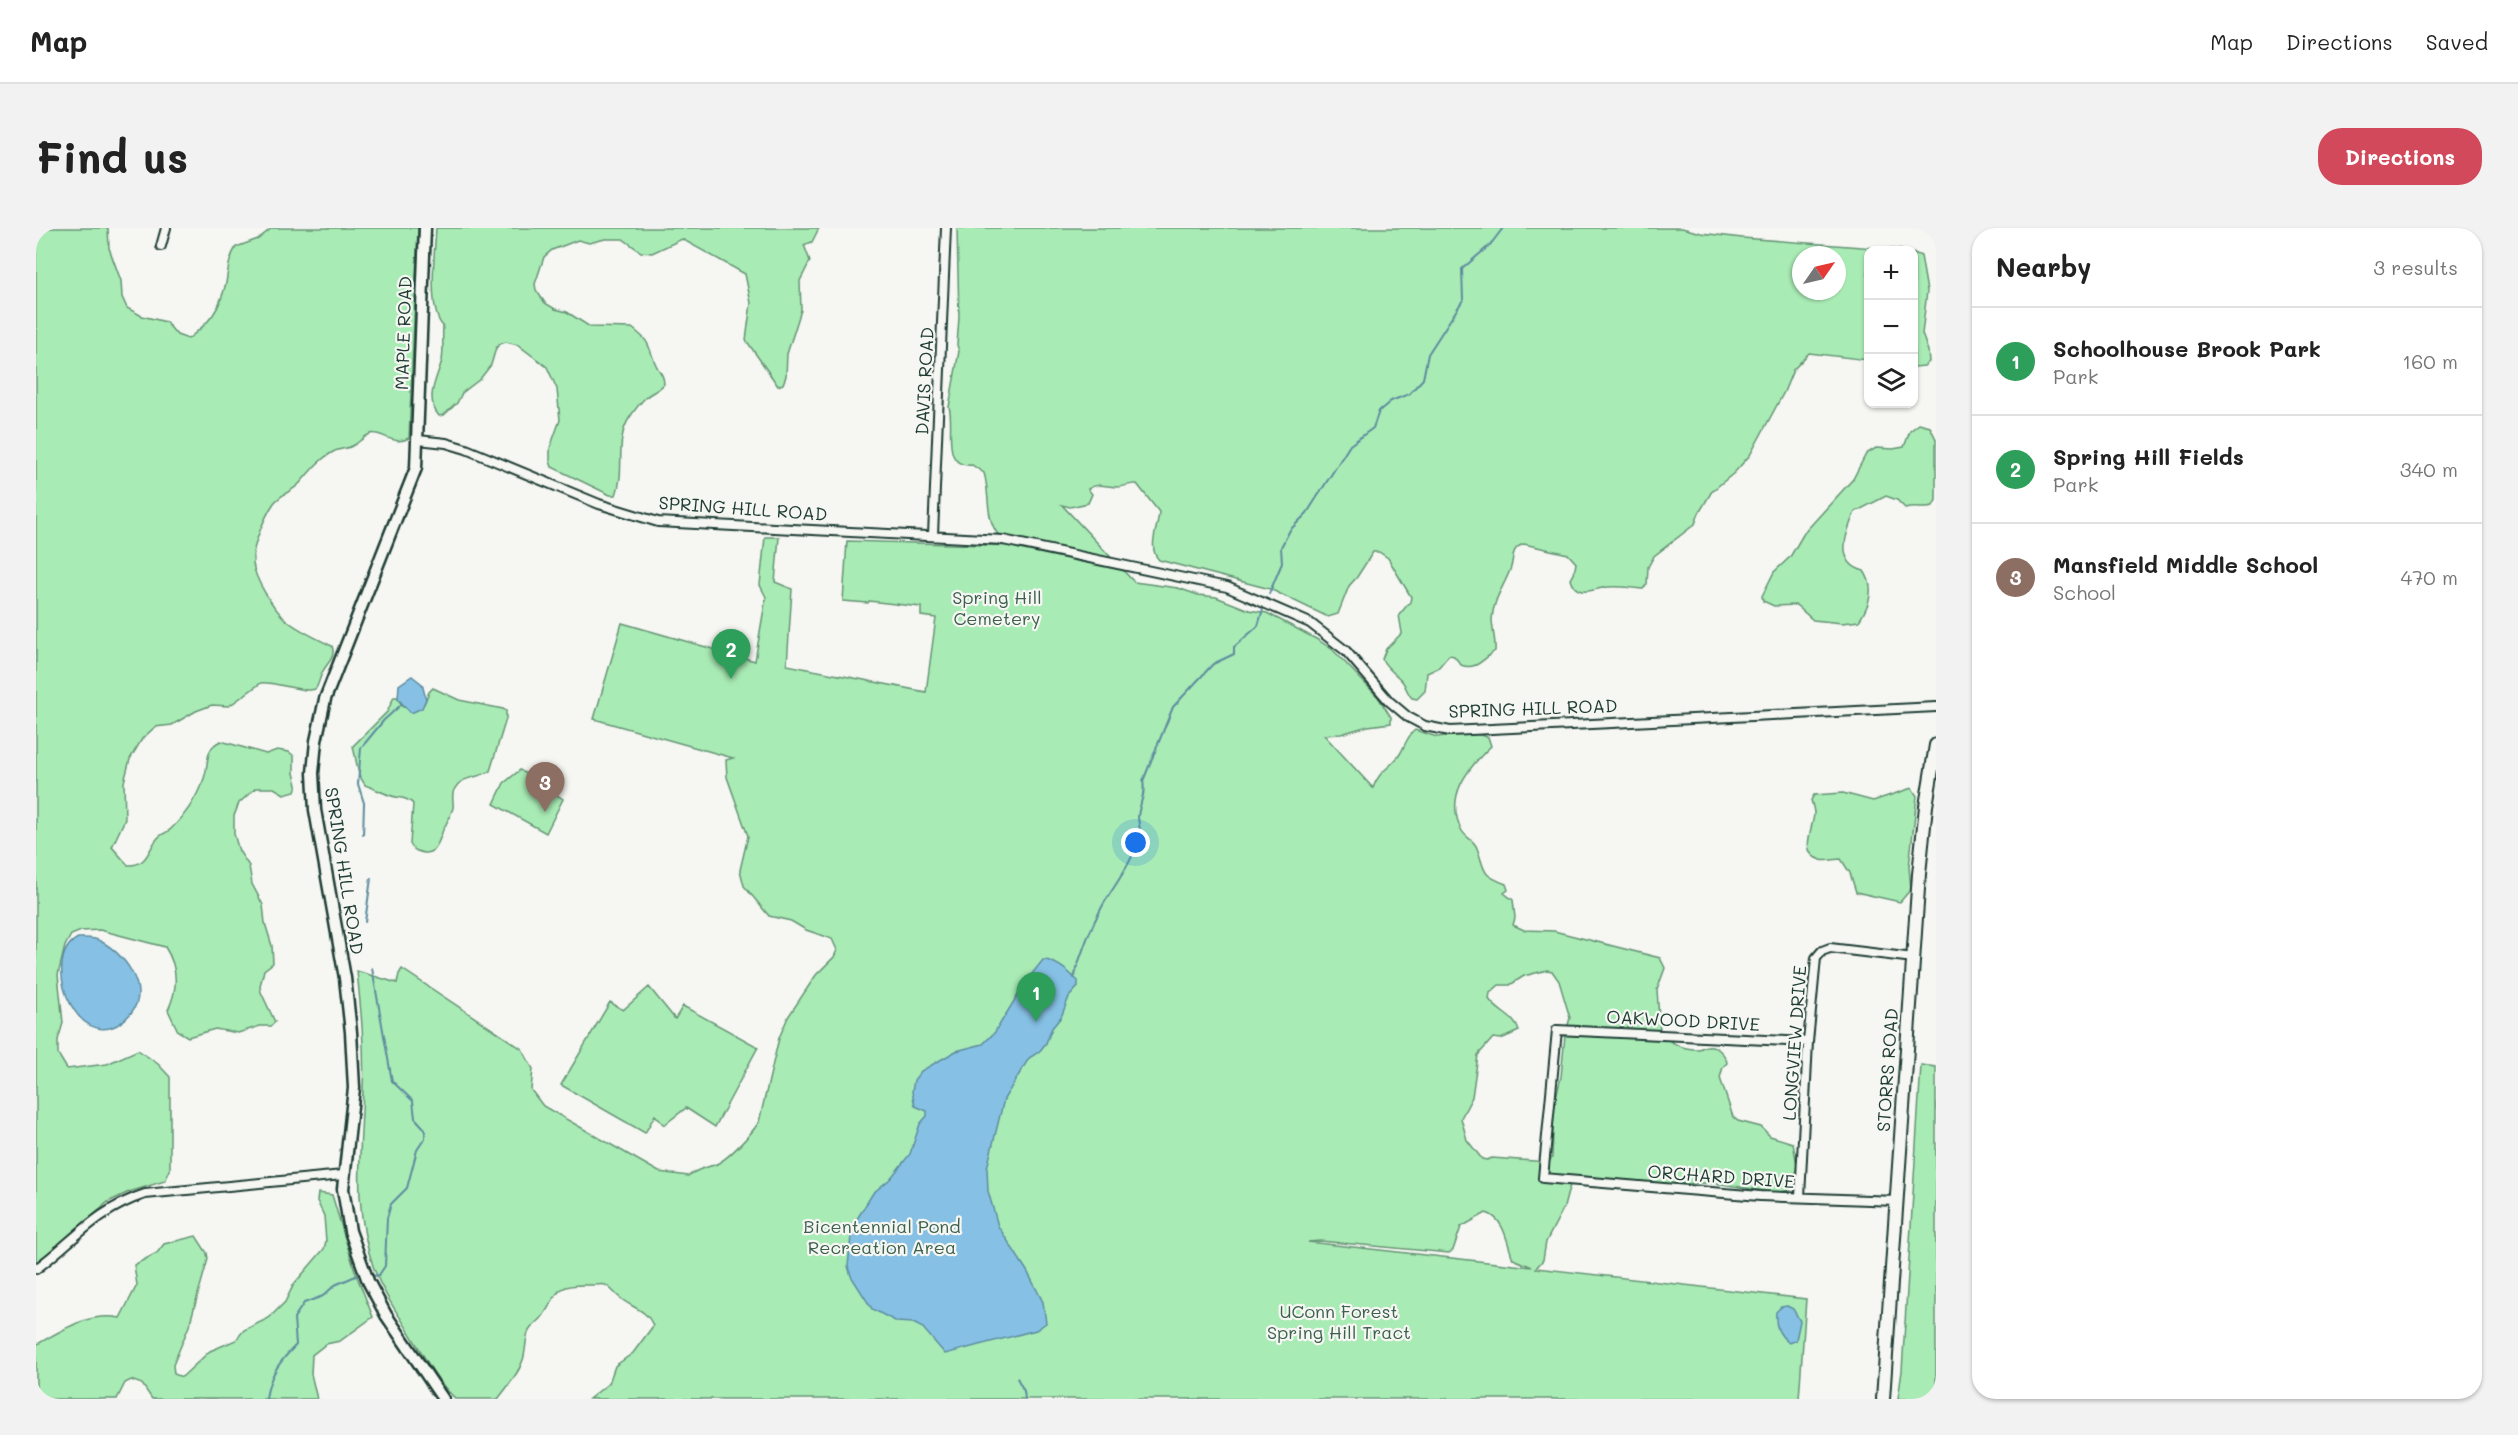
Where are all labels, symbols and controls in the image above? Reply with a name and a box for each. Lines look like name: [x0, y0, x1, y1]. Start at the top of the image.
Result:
text: Map: [30, 23, 87, 59]
text: Map: [2210, 28, 2253, 55]
text: Directions: [2286, 28, 2393, 55]
text: Saved: [2426, 28, 2488, 55]
button: Directions: [2318, 128, 2482, 185]
text: Find us: [36, 129, 188, 184]
north arrow: [1792, 246, 1846, 300]
map controls: [1864, 246, 1918, 408]
button: +: [1864, 246, 1918, 300]
text: Nearby: [1996, 250, 2091, 284]
text: 3 results: [2373, 254, 2458, 280]
street label: MAPLE ROAD: [389, 276, 417, 390]
button: −: [1864, 300, 1918, 354]
street label: DAVIS ROAD: [909, 326, 939, 436]
text: Schoolhouse Brook Park: [2053, 334, 2321, 363]
text: 1: [2011, 348, 2020, 374]
text: 160 m: [2402, 348, 2458, 374]
button: layers: [1864, 354, 1918, 408]
text: Park: [2053, 363, 2098, 389]
text: Spring Hill Fields: [2053, 442, 2244, 471]
text: 2: [2010, 456, 2021, 482]
text: 340 m: [2400, 456, 2458, 482]
text: Park: [2053, 471, 2098, 497]
street label: SPRING HILL ROAD: [658, 490, 828, 526]
text: Mansfield Middle School: [2053, 550, 2318, 579]
text: 3: [2010, 564, 2022, 590]
text: 470 m: [2400, 564, 2458, 590]
text: School: [2053, 579, 2116, 605]
park label: Spring Hill Cemetery: [952, 585, 1042, 630]
pin: 2: [712, 630, 750, 679]
street label: SPRING HILL ROAD: [1448, 693, 1618, 723]
pin: 3: [526, 762, 564, 812]
street label: SPRING HILL ROAD: [320, 786, 370, 956]
your location: [1121, 828, 1150, 857]
street label: LONGVIEW DRIVE: [1777, 965, 1811, 1121]
pin: 1: [1016, 972, 1056, 1022]
street label: OAKWOOD DRIVE: [1606, 1004, 1760, 1036]
street label: STORRS ROAD: [1871, 1007, 1903, 1133]
street label: ORCHARD DRIVE: [1647, 1159, 1795, 1193]
park label: Bicentennial Pond Recreation Area: [803, 1214, 961, 1259]
park label: UConn Forest Spring Hill Tract: [1267, 1299, 1411, 1344]

